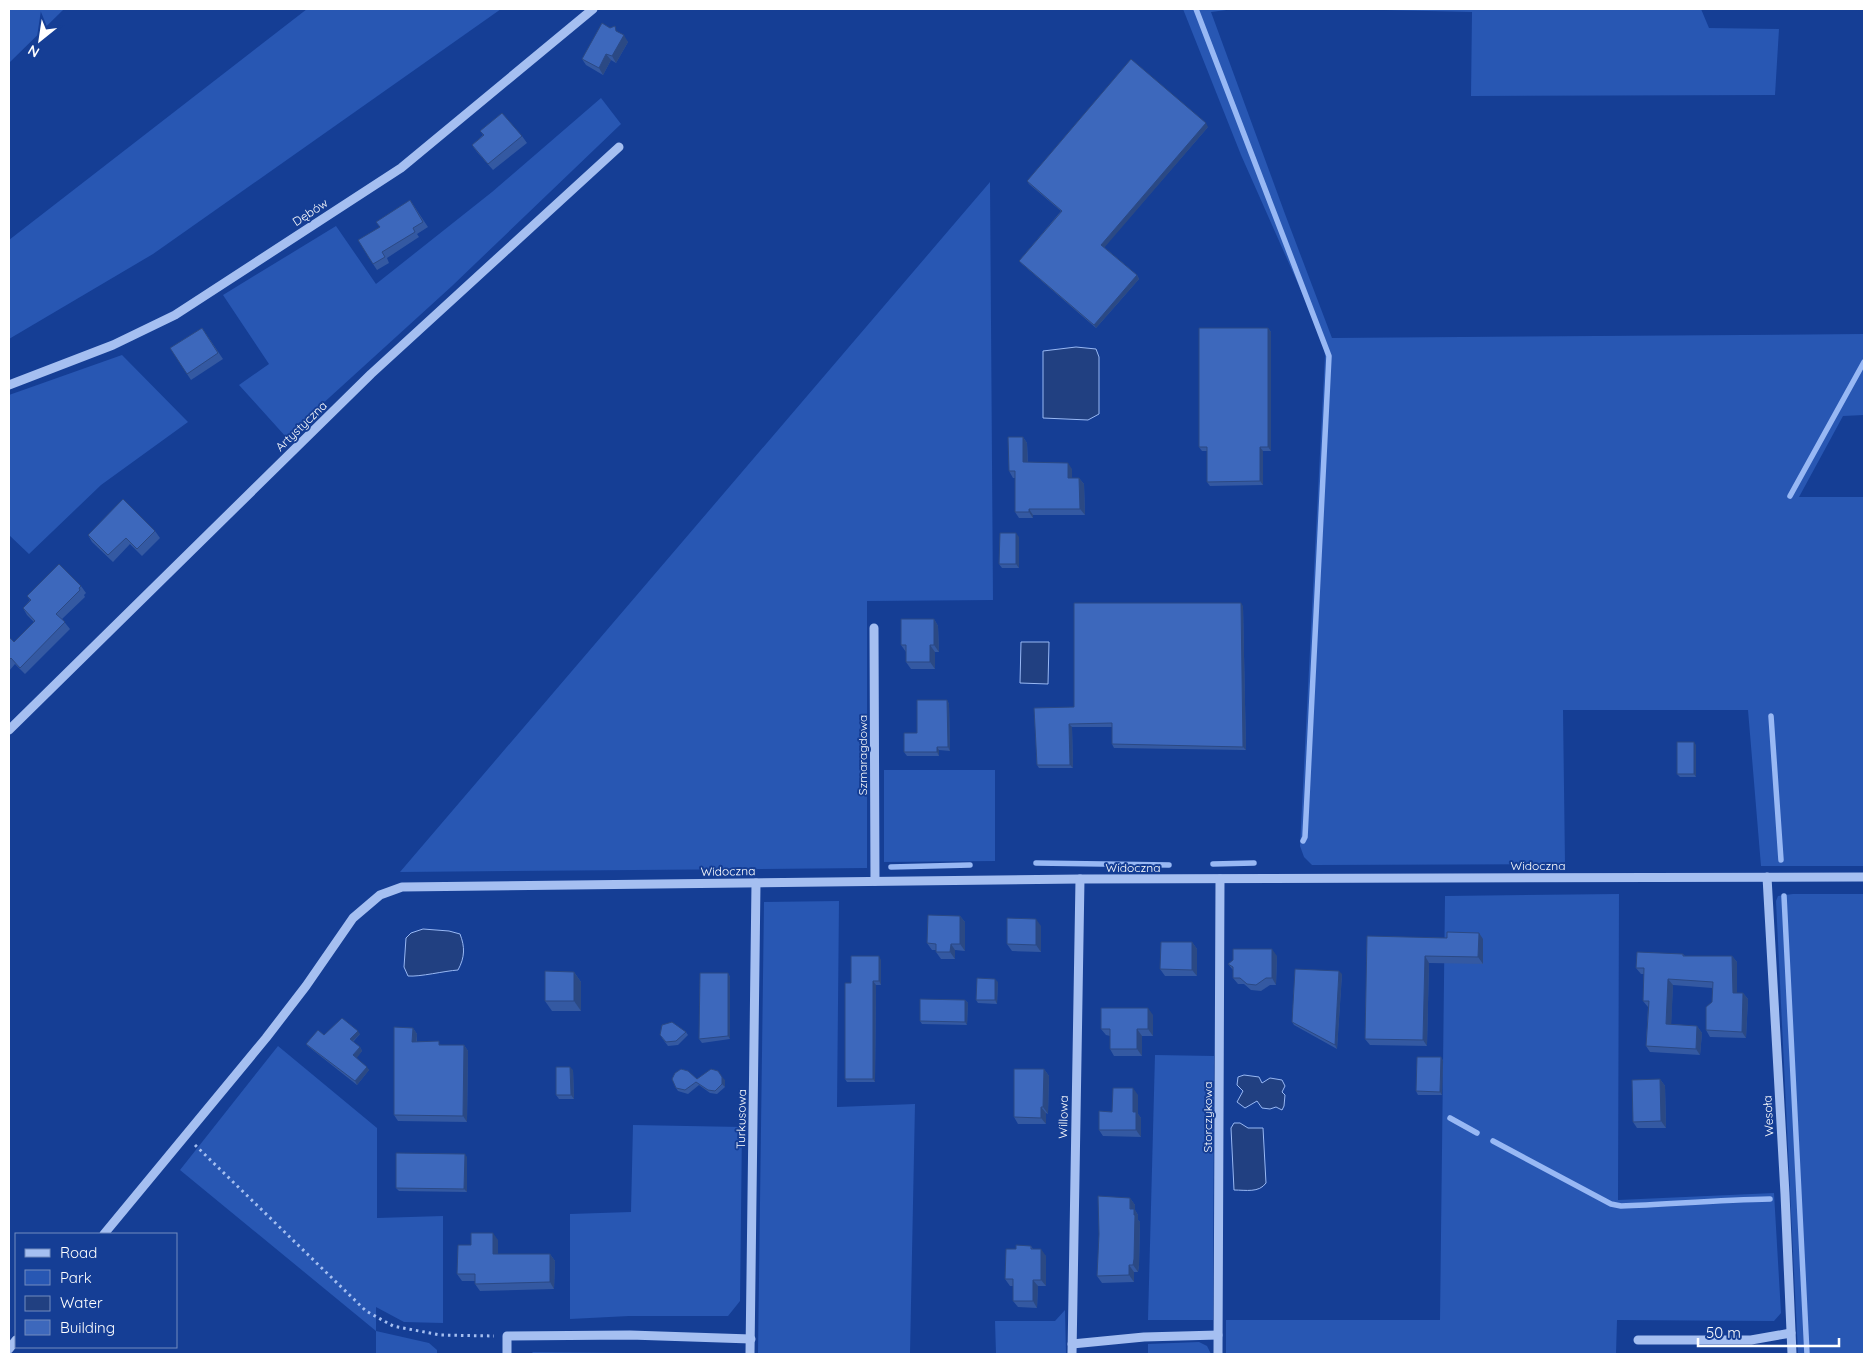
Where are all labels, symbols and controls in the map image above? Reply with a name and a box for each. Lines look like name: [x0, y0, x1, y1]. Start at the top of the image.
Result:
north arrow: [15, 15, 65, 65]
text: N: [25, 41, 42, 62]
street label: Dębów: [290, 195, 330, 229]
street label: Artystyczna: [272, 398, 330, 454]
street label: Szmaragdowa: [855, 715, 870, 795]
street label: Widoczna: [1511, 858, 1565, 873]
street label: Widoczna: [1106, 860, 1160, 875]
street label: Widoczna: [700, 863, 756, 879]
street label: Storczykowa: [1200, 1082, 1215, 1152]
street label: Turkusowa: [733, 1089, 749, 1149]
street label: Willowa: [1055, 1095, 1071, 1139]
street label: Wesoła: [1759, 1095, 1777, 1137]
legend: [15, 1233, 178, 1348]
text: Road: [60, 1243, 97, 1262]
text: Park: [60, 1268, 92, 1287]
text: Water: [60, 1293, 103, 1312]
scale bar: [1698, 1316, 1839, 1348]
text: Building: [60, 1318, 115, 1337]
text: 50 m: [1706, 1323, 1741, 1342]

